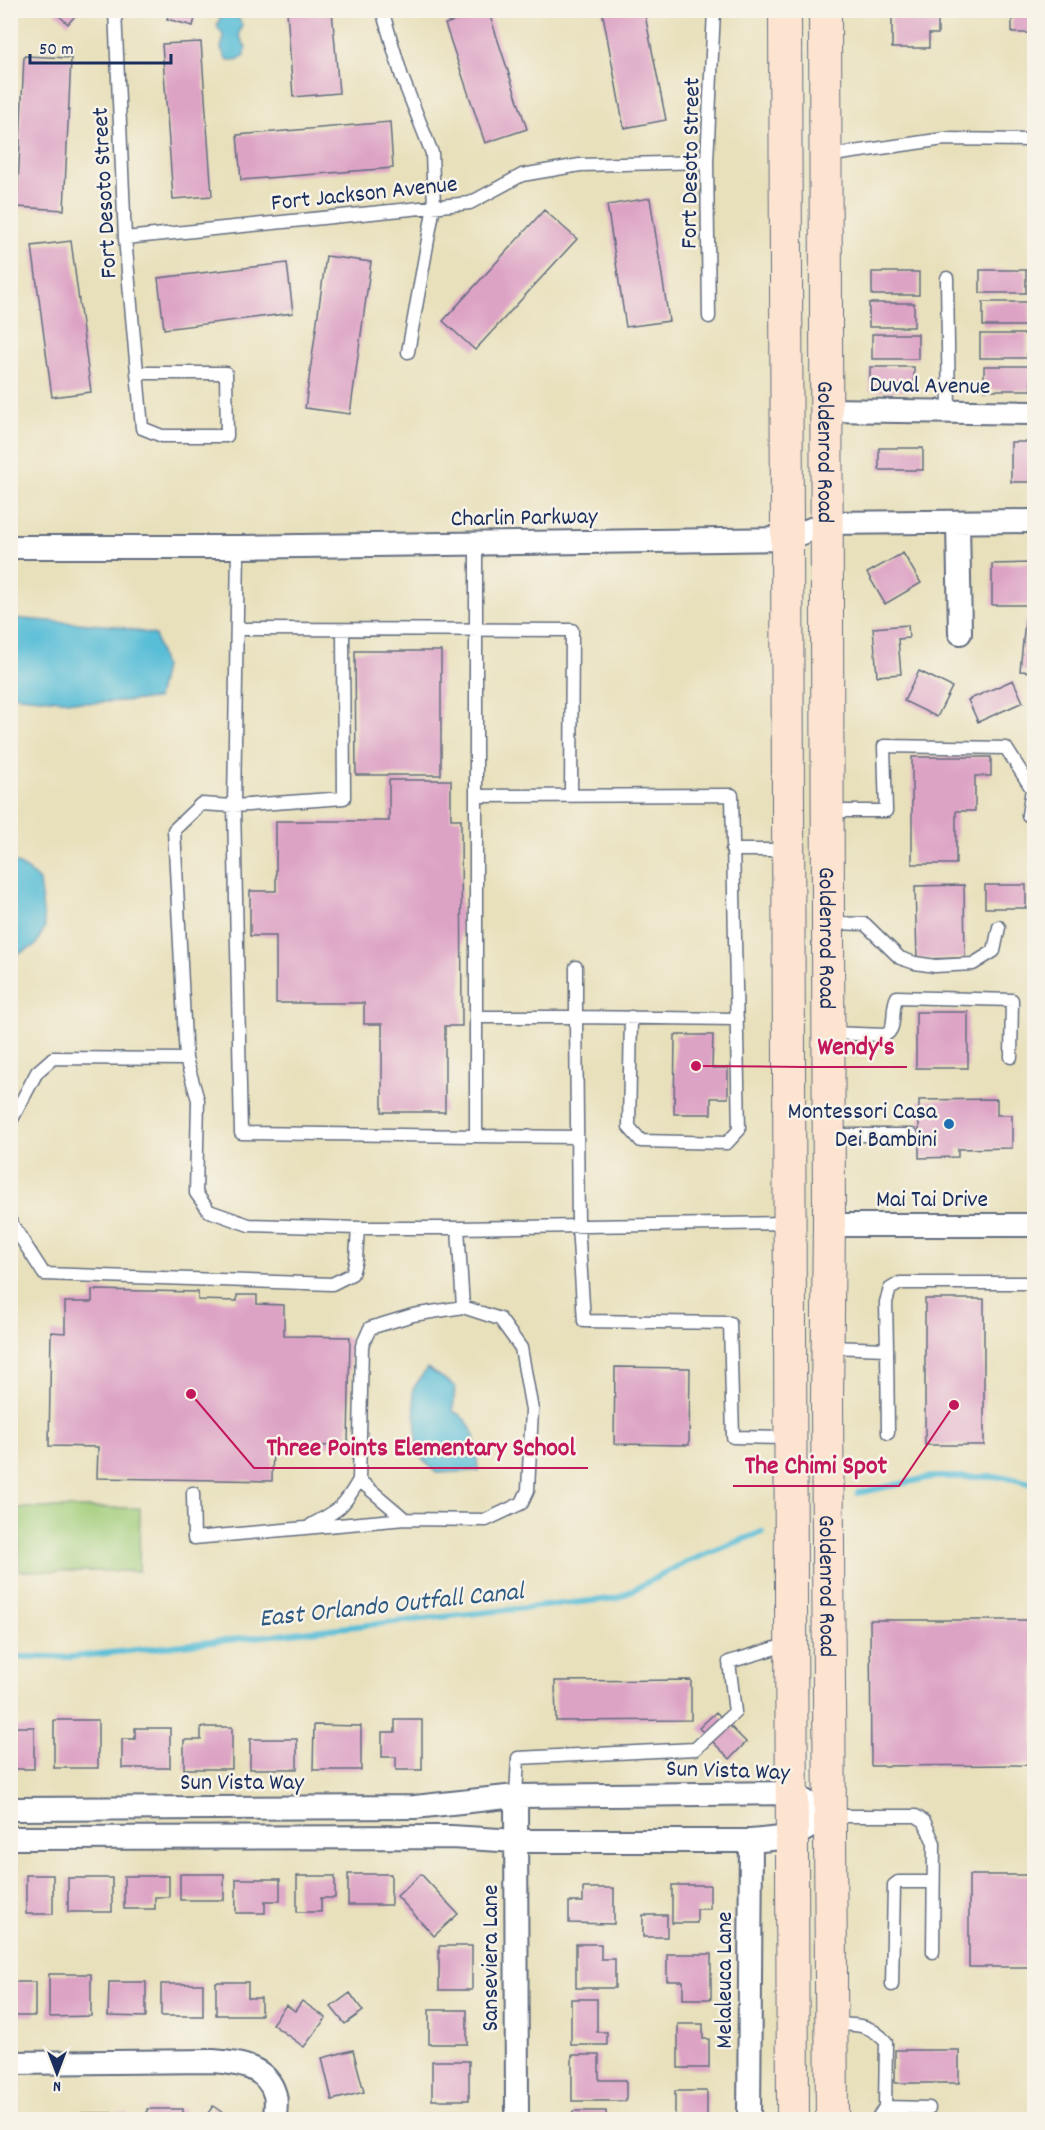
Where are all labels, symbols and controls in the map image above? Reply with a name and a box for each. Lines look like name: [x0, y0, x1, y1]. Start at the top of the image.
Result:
scale bar: [30, 27, 171, 65]
text: 50 m: [39, 38, 74, 63]
street label: Fort Desoto Street: [674, 77, 710, 249]
street label: Fort Desoto Street: [85, 106, 127, 279]
street label: Fort Jackson Avenue: [269, 168, 459, 222]
street label: Duval Avenue: [869, 369, 991, 405]
street label: Goldenrod Road: [806, 381, 841, 523]
street label: Charlin Parkway: [450, 501, 599, 537]
street label: Goldenrod Road: [808, 867, 842, 1009]
callout: Wendy's: [805, 1023, 907, 1067]
text: Wendy's: [817, 1030, 895, 1067]
place label: Montessori Casa Dei Bambini: [788, 1096, 938, 1158]
marker: Montessori Casa Dei Bambini: [942, 1117, 956, 1131]
street label: Mai Tai Drive: [876, 1184, 988, 1218]
callout: Three Points Elementary School: [254, 1424, 588, 1468]
text: Three Points Elementary School: [266, 1431, 576, 1468]
callout: The Chimi Spot: [733, 1442, 899, 1486]
text: The Chimi Spot: [745, 1449, 888, 1486]
street label: Goldenrod Road: [808, 1515, 843, 1657]
water label: East Orlando Outfall Canal: [257, 1574, 527, 1639]
street label: Sun Vista Way: [665, 1753, 792, 1791]
street label: Sun Vista Way: [180, 1767, 305, 1801]
street label: Sanseviera Lane: [475, 1885, 509, 2031]
street label: Melaleuca Lane: [709, 1911, 743, 2049]
north arrow: [27, 2043, 87, 2103]
text: N: [53, 2074, 61, 2097]

